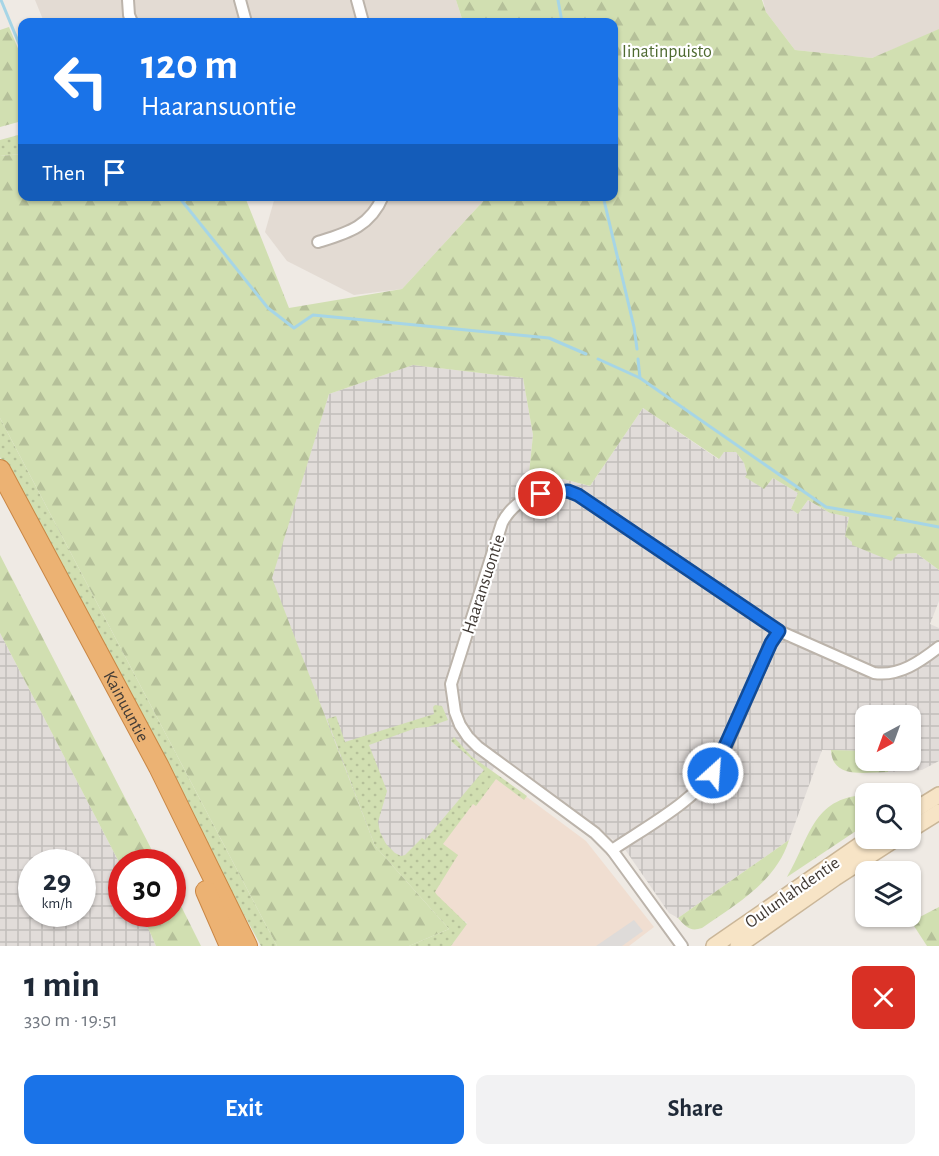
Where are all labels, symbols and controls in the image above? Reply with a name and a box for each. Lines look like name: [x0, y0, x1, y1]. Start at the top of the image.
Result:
icon: left: [42, 42, 120, 120]
park label: Iinatinpuisto: [622, 43, 712, 61]
text: 120 m: [141, 44, 238, 86]
text: Haaransuontie: [141, 93, 296, 120]
icon: arrive: [98, 156, 131, 189]
text: Then: [42, 162, 86, 184]
pin: [515, 468, 566, 519]
icon: arrive: [524, 477, 557, 510]
street label: Haaransuontie: [459, 532, 509, 636]
street label: Kainuuntie: [99, 668, 152, 745]
north arrow: [855, 705, 921, 771]
map controls: [855, 705, 921, 927]
position arrow: [681, 741, 745, 805]
button: search: [855, 783, 921, 849]
speed limit sign: 30: [108, 849, 186, 927]
street label: Oulunlahdentie: [742, 854, 843, 932]
button: layers: [855, 861, 921, 927]
text: 29: [43, 866, 71, 896]
text: km/h: [42, 896, 72, 911]
button: close: [852, 966, 915, 1029]
text: 1 min: [24, 967, 100, 1003]
text: 330 m · 19:51: [24, 1010, 118, 1030]
button: Exit: [24, 1075, 464, 1144]
button: Share: [476, 1075, 915, 1144]

